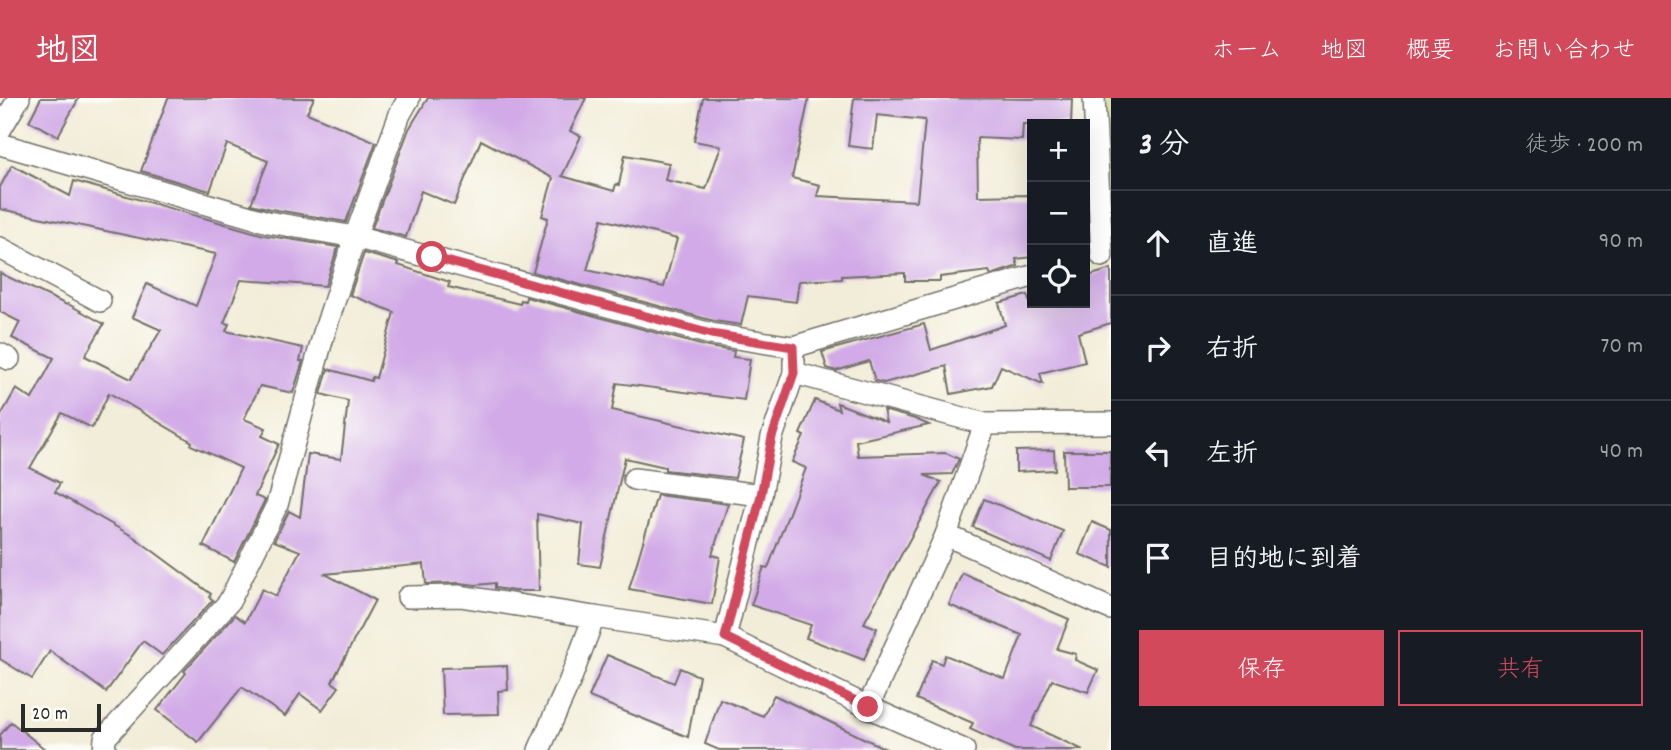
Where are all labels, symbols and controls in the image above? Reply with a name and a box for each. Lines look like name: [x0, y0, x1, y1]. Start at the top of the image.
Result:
text: 地図: [35, 30, 101, 77]
text: ホーム: [1211, 35, 1282, 69]
text: 地図: [1320, 35, 1368, 69]
text: 概要: [1406, 35, 1454, 69]
text: お問い合わせ: [1492, 35, 1636, 69]
map controls: [1027, 119, 1090, 308]
button: +: [1027, 119, 1090, 182]
text: 3 分: [1139, 126, 1189, 169]
text: 徒歩 · 200 m: [1525, 130, 1643, 163]
button: −: [1027, 182, 1090, 245]
icon: ahead: [1139, 224, 1177, 262]
text: 90 m: [1599, 226, 1643, 259]
text: 直進: [1206, 227, 1258, 264]
route start: [416, 241, 447, 272]
button: locate: [1027, 245, 1090, 308]
icon: right: [1139, 329, 1177, 367]
text: 70 m: [1601, 331, 1643, 364]
text: 右折: [1206, 332, 1258, 369]
icon: left: [1139, 434, 1177, 472]
text: 40 m: [1600, 436, 1643, 469]
text: 左折: [1206, 437, 1258, 474]
icon: arrive: [1139, 539, 1177, 577]
text: 目的地に到着: [1206, 542, 1362, 579]
button: 保存: [1139, 630, 1384, 706]
button: 共有: [1398, 630, 1643, 706]
route end: [852, 691, 883, 722]
scale bar: [21, 701, 102, 733]
text: 20 m: [32, 702, 68, 729]

